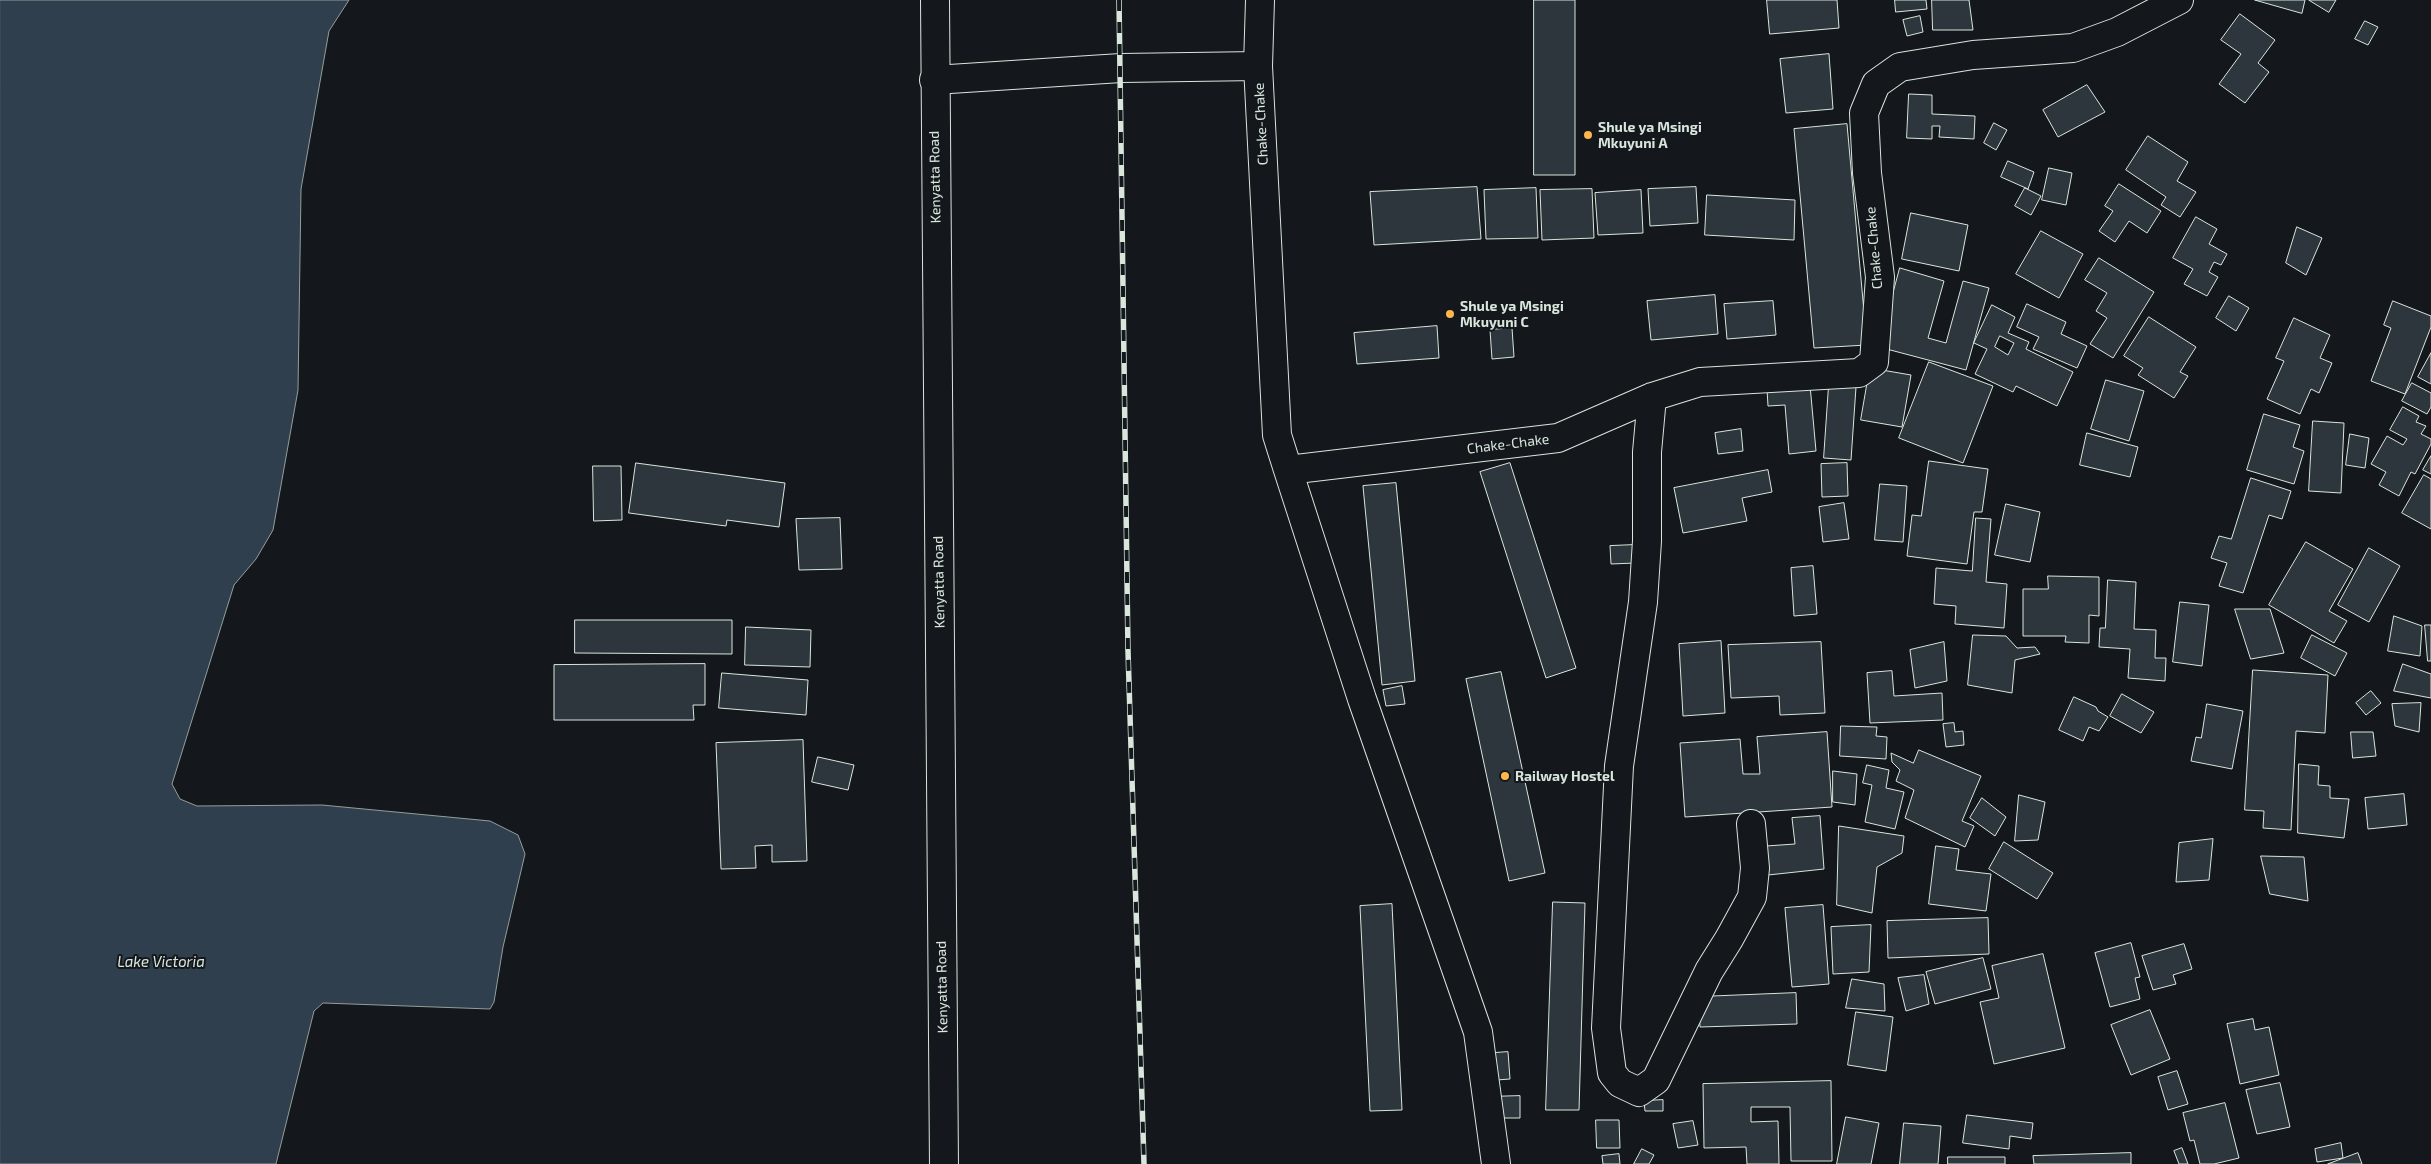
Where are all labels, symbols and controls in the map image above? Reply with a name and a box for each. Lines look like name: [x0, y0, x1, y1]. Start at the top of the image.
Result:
street label: Chake-Chake: [1250, 82, 1272, 166]
place label: Shule ya Msingi Mkuyuni A: [1598, 119, 1702, 152]
marker: Shule ya Msingi Mkuyuni A: [1582, 129, 1594, 141]
street label: Kenyatta Road: [926, 131, 944, 223]
street label: Chake-Chake: [1862, 206, 1886, 290]
place label: Shule ya Msingi Mkuyuni C: [1460, 298, 1564, 331]
marker: Shule ya Msingi Mkuyuni C: [1444, 308, 1456, 320]
street label: Chake-Chake: [1466, 431, 1550, 457]
street label: Kenyatta Road: [930, 536, 948, 628]
place label: Railway Hostel: [1515, 768, 1615, 784]
marker: Railway Hostel: [1499, 770, 1511, 782]
street label: Kenyatta Road: [933, 941, 951, 1033]
water label: Lake Victoria: [117, 953, 205, 971]

